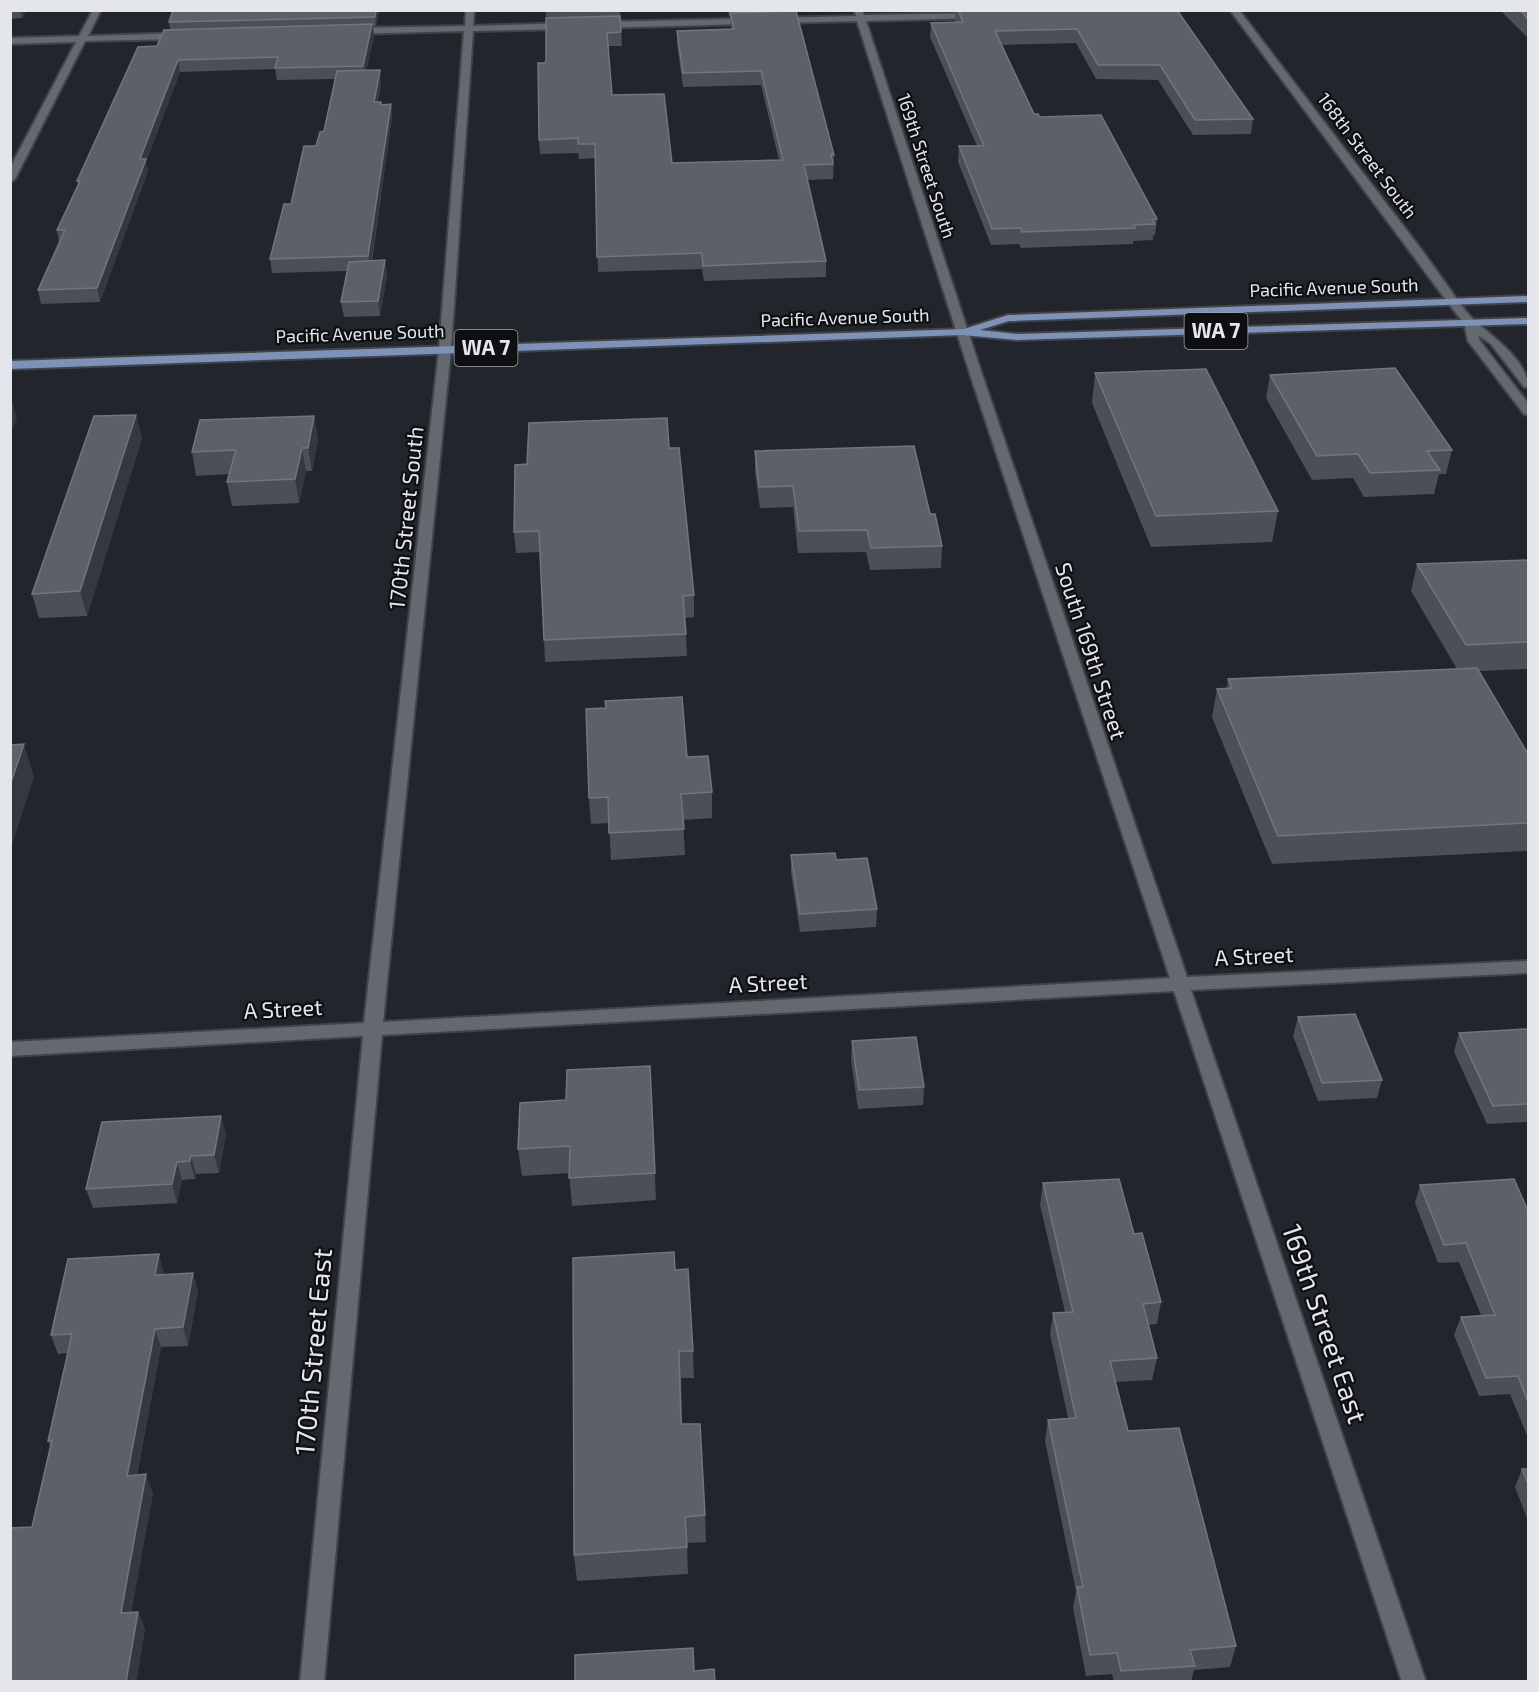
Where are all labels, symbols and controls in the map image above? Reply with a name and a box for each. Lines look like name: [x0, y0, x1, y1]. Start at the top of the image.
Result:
street label: 168th Street South: [1313, 88, 1422, 223]
street label: 169th Street South: [893, 90, 961, 241]
street label: Pacific Avenue South: [1249, 273, 1419, 301]
street label: Pacific Avenue South: [760, 303, 930, 331]
road number: WA 7: [1184, 313, 1248, 349]
street label: Pacific Avenue South: [275, 319, 445, 347]
road number: WA 7: [454, 330, 518, 366]
street label: 170th Street South: [382, 425, 428, 611]
street label: South 169th Street: [1051, 559, 1133, 742]
street label: A Street: [1214, 940, 1294, 970]
street label: A Street: [728, 967, 808, 997]
street label: A Street: [243, 993, 323, 1023]
street label: 169th Street East: [1277, 1220, 1375, 1427]
street label: 170th Street East: [287, 1247, 337, 1457]

